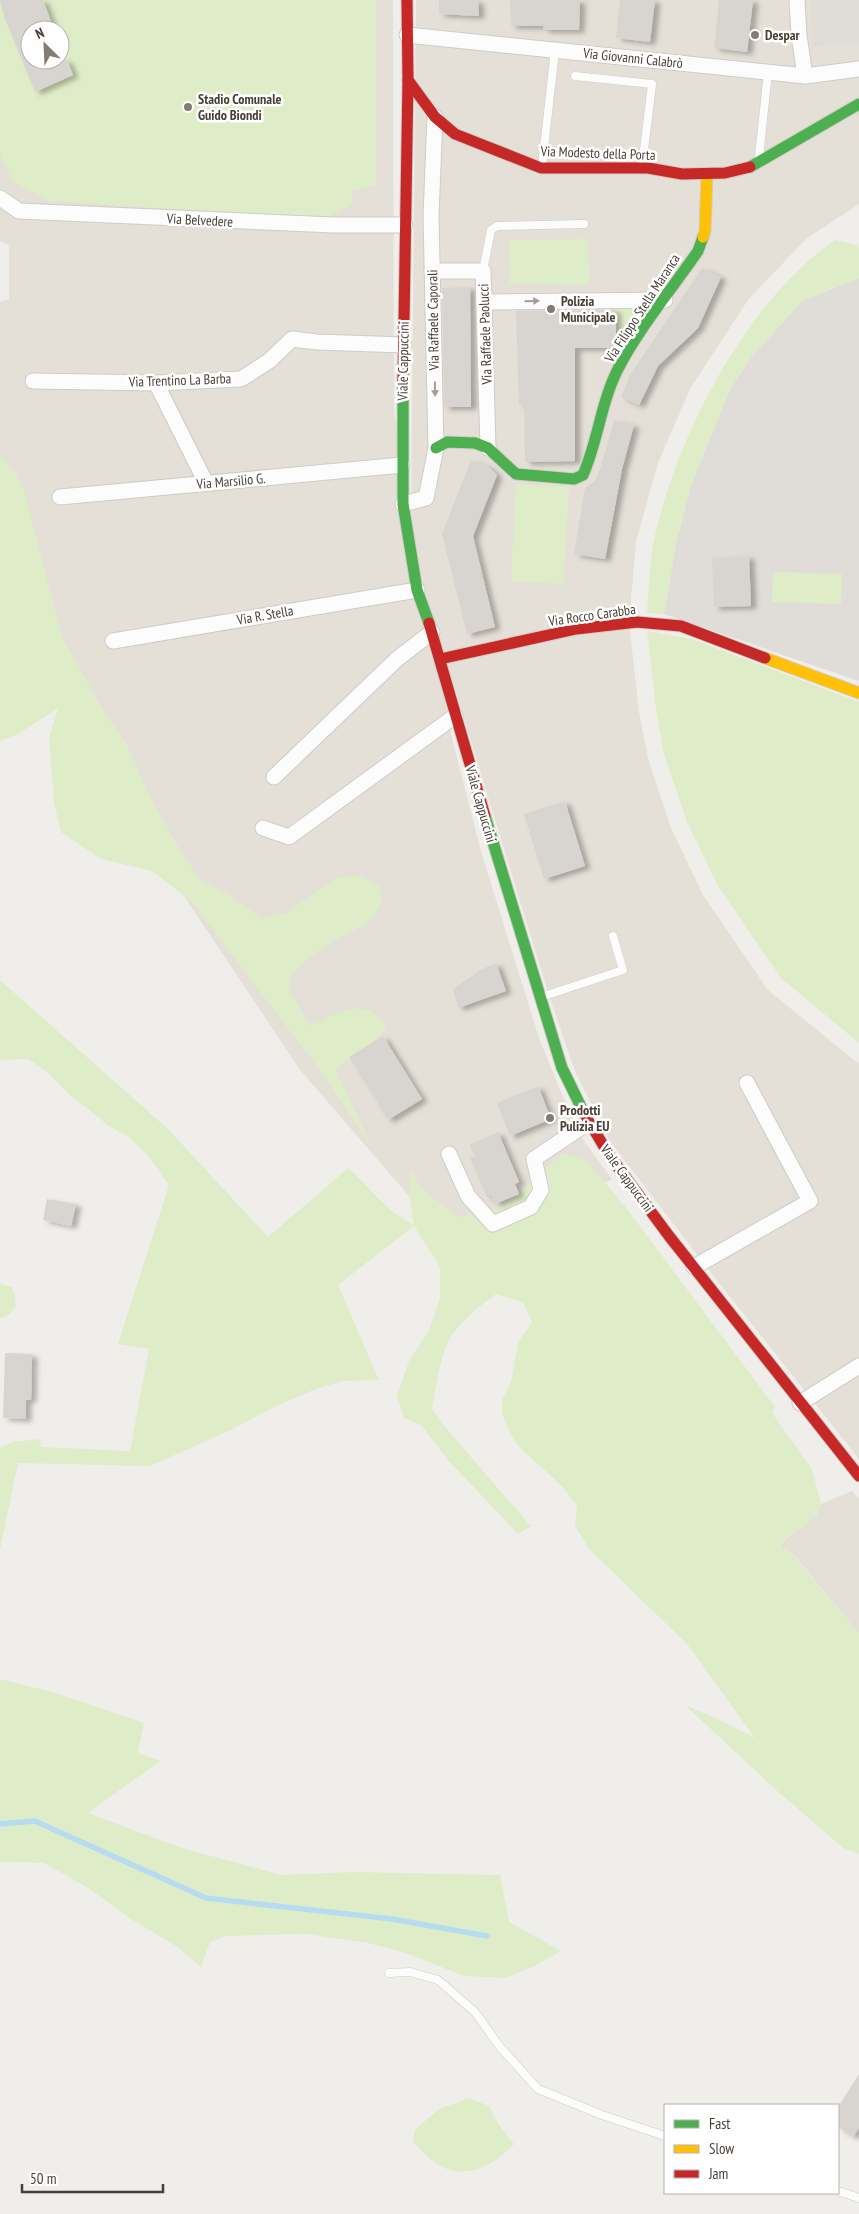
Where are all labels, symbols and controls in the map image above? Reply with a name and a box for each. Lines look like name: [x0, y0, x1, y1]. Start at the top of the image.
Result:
north arrow: [20, 20, 70, 70]
text: N: [33, 23, 47, 43]
place label: Despar: [765, 26, 800, 44]
marker: Despar: [749, 29, 761, 41]
street label: Via Giovanni Calabrò: [581, 44, 684, 72]
place label: Stadio Comunale Guido Biondi: [198, 90, 282, 124]
marker: Stadio Comunale Guido Biondi: [182, 101, 194, 113]
street label: Via Modesto della Porta: [539, 142, 656, 164]
street label: Via Belvedere: [165, 209, 234, 231]
street label: Via Filippo Stella Maranca: [600, 250, 684, 366]
street label: Via Raffaele Caporali: [423, 269, 443, 372]
street label: Via Raffaele Paolucci: [474, 283, 496, 386]
place label: Polizia Municipale: [561, 292, 615, 326]
one-way arrow: [525, 297, 541, 305]
marker: Polizia Municipale: [545, 303, 557, 315]
street label: Viale Cappuccini: [393, 321, 413, 402]
street label: Via Trentino La Barba: [127, 369, 232, 391]
one-way arrow: [431, 382, 439, 398]
street label: Via Marsilio G.: [195, 469, 266, 493]
street label: Via Rocco Carabba: [546, 600, 637, 630]
street label: Via R. Stella: [234, 601, 295, 629]
street label: Viale Cappuccini: [461, 763, 501, 845]
place label: Prodotti Pulizia EU: [560, 1101, 610, 1135]
marker: Prodotti Pulizia EU: [544, 1112, 556, 1124]
street label: Viale Cappuccini: [596, 1140, 658, 1215]
legend: [664, 2104, 839, 2194]
text: Fast: [709, 2114, 730, 2133]
text: Slow: [709, 2139, 734, 2158]
scale bar: [22, 2162, 164, 2194]
text: Jam: [708, 2164, 728, 2183]
text: 50 m: [30, 2169, 56, 2188]

